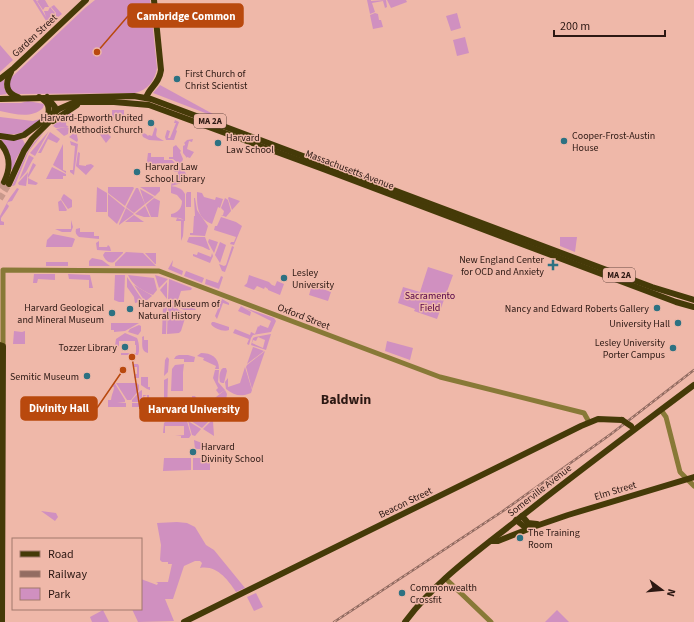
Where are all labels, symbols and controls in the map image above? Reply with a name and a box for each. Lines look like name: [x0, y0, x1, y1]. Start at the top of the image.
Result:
callout: Cambridge Common: [128, 4, 243, 27]
text: Cambridge Common: [137, 9, 235, 24]
street label: Garden Street: [9, 11, 61, 61]
scale bar: [554, 12, 665, 38]
text: 200 m: [560, 18, 590, 35]
place label: First Church of Christ Scientist: [185, 67, 248, 93]
marker: First Church of Christ Scientist: [172, 74, 182, 84]
place label: Harvard-Epworth United Methodist Church: [40, 111, 143, 137]
road number: MA 2A: [194, 114, 226, 128]
marker: Harvard-Epworth United Methodist Church: [146, 118, 156, 128]
place label: Cooper-Frost-Austin House: [572, 129, 655, 155]
place label: Harvard Law School: [226, 131, 274, 157]
marker: Cooper-Frost-Austin House: [559, 136, 569, 146]
marker: Harvard Law School: [213, 138, 223, 148]
street label: Massachusetts Avenue: [303, 147, 396, 193]
place label: Harvard Law School Library: [145, 160, 206, 186]
marker: Harvard Law School Library: [132, 167, 142, 177]
place label: New England Center for OCD and Anxiety: [459, 253, 545, 279]
marker: New England Center for OCD and Anxiety: [547, 259, 559, 271]
place label: Lesley University: [292, 266, 334, 292]
road number: MA 2A: [603, 268, 635, 282]
marker: Lesley University: [279, 273, 289, 283]
park label: Sacramento Field: [405, 289, 455, 315]
place label: Harvard Museum of Natural History: [138, 297, 221, 323]
place label: Harvard Geological and Mineral Museum: [17, 301, 104, 327]
street label: Oxford Street: [275, 301, 332, 334]
place label: Nancy and Edward Roberts Gallery: [505, 302, 649, 316]
marker: Nancy and Edward Roberts Gallery: [652, 303, 662, 313]
marker: Harvard Museum of Natural History: [125, 304, 135, 314]
marker: Harvard Geological and Mineral Museum: [107, 308, 117, 318]
place label: University Hall: [609, 317, 670, 331]
marker: University Hall: [673, 318, 683, 328]
place label: Lesley University Porter Campus: [595, 336, 665, 362]
place label: Tozzer Library: [59, 341, 117, 355]
marker: Tozzer Library: [120, 342, 130, 352]
marker: Lesley University Porter Campus: [668, 343, 678, 353]
place label: Semitic Museum: [10, 370, 79, 384]
marker: Semitic Museum: [82, 371, 92, 381]
district label: Baldwin: [321, 390, 371, 410]
callout: Divinity Hall: [21, 397, 97, 420]
callout: Harvard University: [140, 398, 248, 421]
text: Divinity Hall: [29, 401, 90, 416]
text: Harvard University: [148, 402, 240, 417]
place label: Harvard Divinity School: [201, 440, 264, 466]
marker: Harvard Divinity School: [188, 447, 198, 457]
street label: Somerville Avenue: [505, 461, 575, 520]
street label: Elm Street: [593, 478, 639, 504]
street label: Beacon Street: [376, 484, 435, 522]
place label: The Training Room: [528, 526, 580, 552]
marker: The Training Room: [515, 533, 525, 543]
legend: [12, 538, 142, 610]
text: Road: [48, 546, 74, 563]
text: Railway: [48, 566, 87, 583]
north arrow: [642, 570, 682, 610]
place label: Commonwealth Crossfit: [410, 581, 477, 607]
text: Park: [48, 586, 70, 603]
text: N: [663, 587, 679, 598]
marker: Commonwealth Crossfit: [397, 588, 407, 598]

